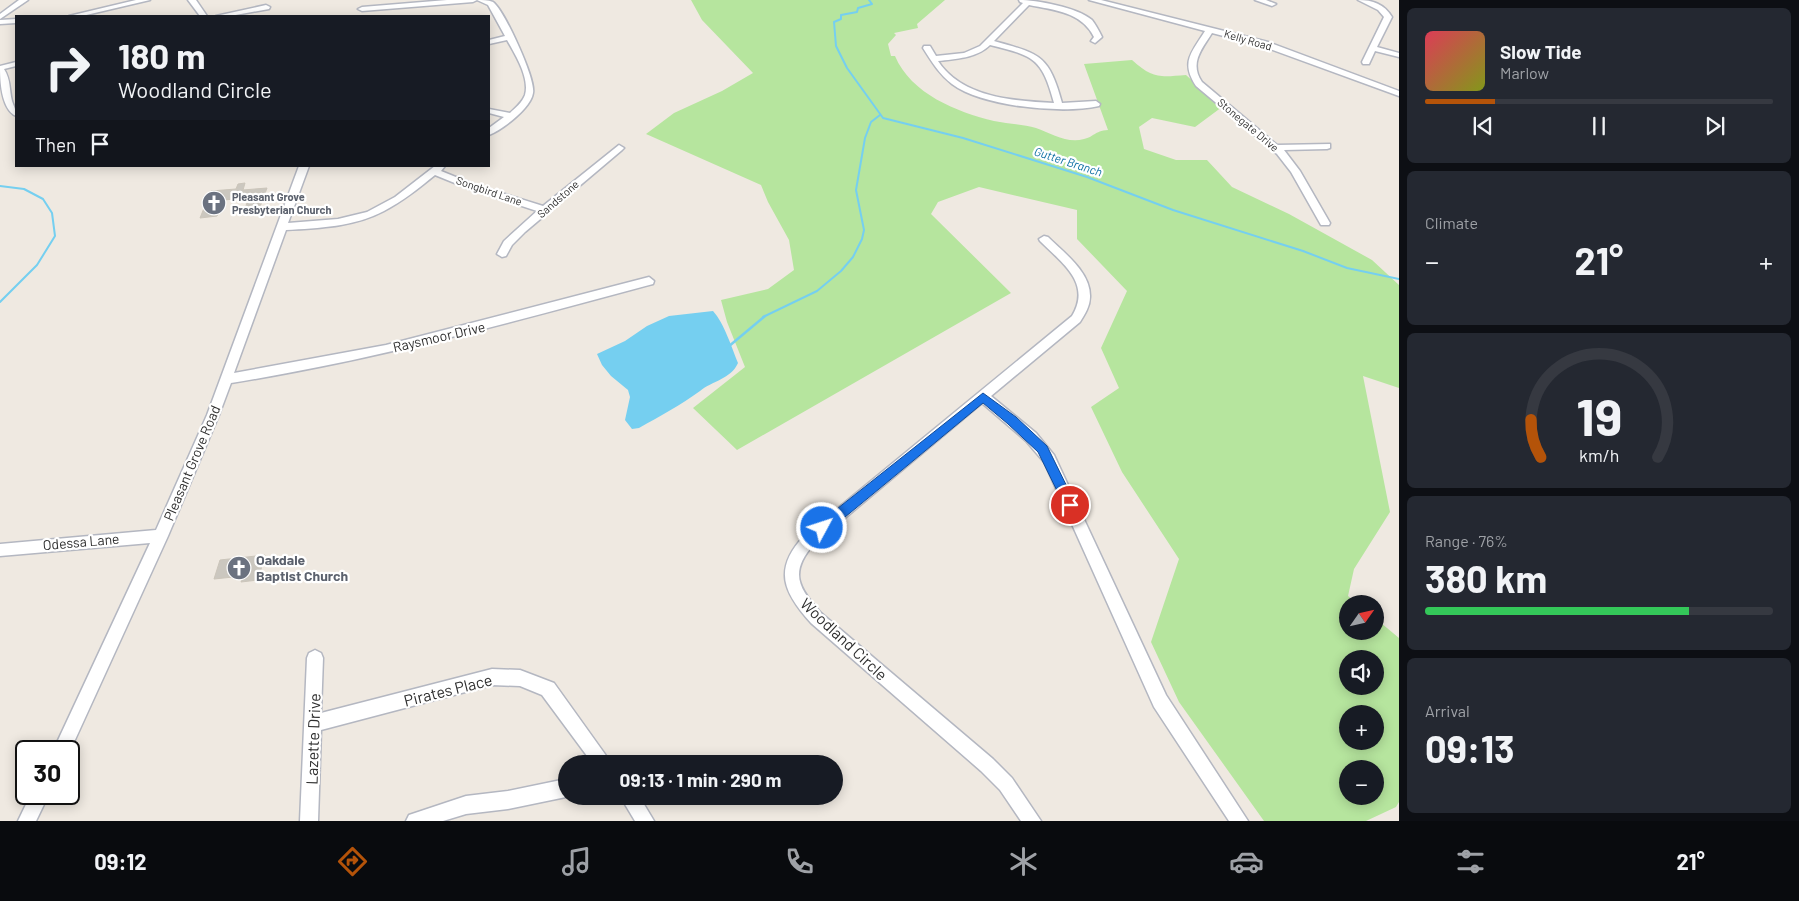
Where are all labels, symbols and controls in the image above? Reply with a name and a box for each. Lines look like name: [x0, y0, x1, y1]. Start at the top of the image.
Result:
street label: Kelly Road: [1223, 27, 1274, 53]
text: 180 m: [118, 34, 206, 76]
icon: right: [35, 35, 100, 100]
text: Slow Tide: [1500, 40, 1582, 63]
text: Marlow: [1500, 63, 1549, 82]
text: Woodland Circle: [118, 76, 272, 102]
street label: Stonegate Drive: [1215, 95, 1282, 154]
icon: previous: [1469, 112, 1497, 140]
icon: pause: [1585, 112, 1613, 140]
icon: next: [1701, 112, 1729, 140]
icon: arrive: [86, 130, 114, 158]
text: Then: [35, 133, 76, 156]
water label: Gutter Branch: [1033, 143, 1104, 179]
street label: Songbird Lane: [455, 173, 524, 208]
street label: Sandstone: [534, 177, 581, 220]
church icon: Pleasant Grove Presbyterian Church: [201, 190, 227, 216]
place label: Pleasant Grove Presbyterian Church: [232, 190, 331, 216]
text: Climate: [1425, 213, 1478, 232]
text: 21°: [1575, 237, 1623, 283]
text: −: [1425, 244, 1439, 278]
text: +: [1759, 244, 1773, 278]
street label: Raysmoor Drive: [391, 318, 487, 355]
text: 19: [1576, 384, 1622, 446]
street label: Pleasant Grove Road: [159, 402, 224, 523]
text: km/h: [1579, 444, 1619, 466]
pin: [1049, 484, 1091, 526]
icon: arrive: [1056, 491, 1084, 519]
position arrow: [795, 501, 847, 553]
street label: Odessa Lane: [42, 530, 120, 553]
text: Range · 76%: [1425, 531, 1508, 550]
place label: Oakdale Baptist Church: [256, 551, 348, 584]
church icon: Oakdale Baptist Church: [226, 555, 252, 581]
text: 380 km: [1425, 555, 1547, 601]
street label: Woodland Circle: [797, 594, 892, 684]
north arrow: [1339, 595, 1384, 640]
map controls: [1339, 595, 1384, 805]
button: sound: [1339, 650, 1384, 695]
street label: Pirates Place: [402, 669, 494, 710]
street label: Lazette Drive: [301, 693, 324, 785]
text: Arrival: [1425, 701, 1470, 720]
button: +: [1339, 705, 1384, 750]
text: 09:13: [1425, 725, 1515, 771]
speed limit sign: 30: [15, 740, 80, 805]
button: −: [1339, 760, 1384, 805]
text: 09:13 · 1 min · 290 m: [620, 768, 781, 791]
icon: directions: [335, 844, 370, 879]
icon: music: [559, 844, 594, 879]
icon: phone: [782, 844, 817, 879]
icon: climate: [1006, 844, 1041, 879]
icon: car: [1229, 844, 1264, 879]
icon: filters: [1453, 844, 1488, 879]
text: 09:12: [94, 848, 147, 874]
text: 21°: [1676, 848, 1705, 874]

